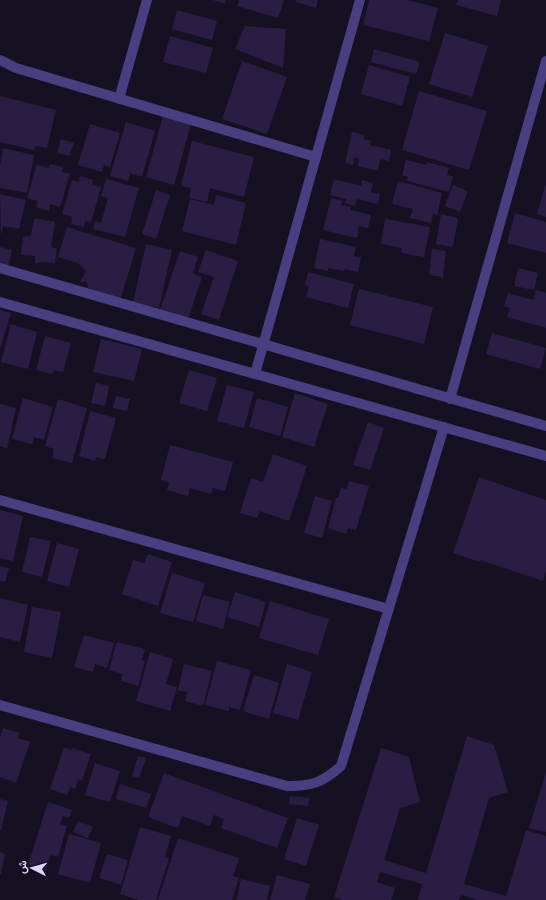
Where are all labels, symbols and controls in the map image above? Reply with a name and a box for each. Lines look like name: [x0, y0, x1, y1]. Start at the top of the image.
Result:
north arrow: [12, 848, 52, 888]
text: ش: [15, 860, 30, 874]

